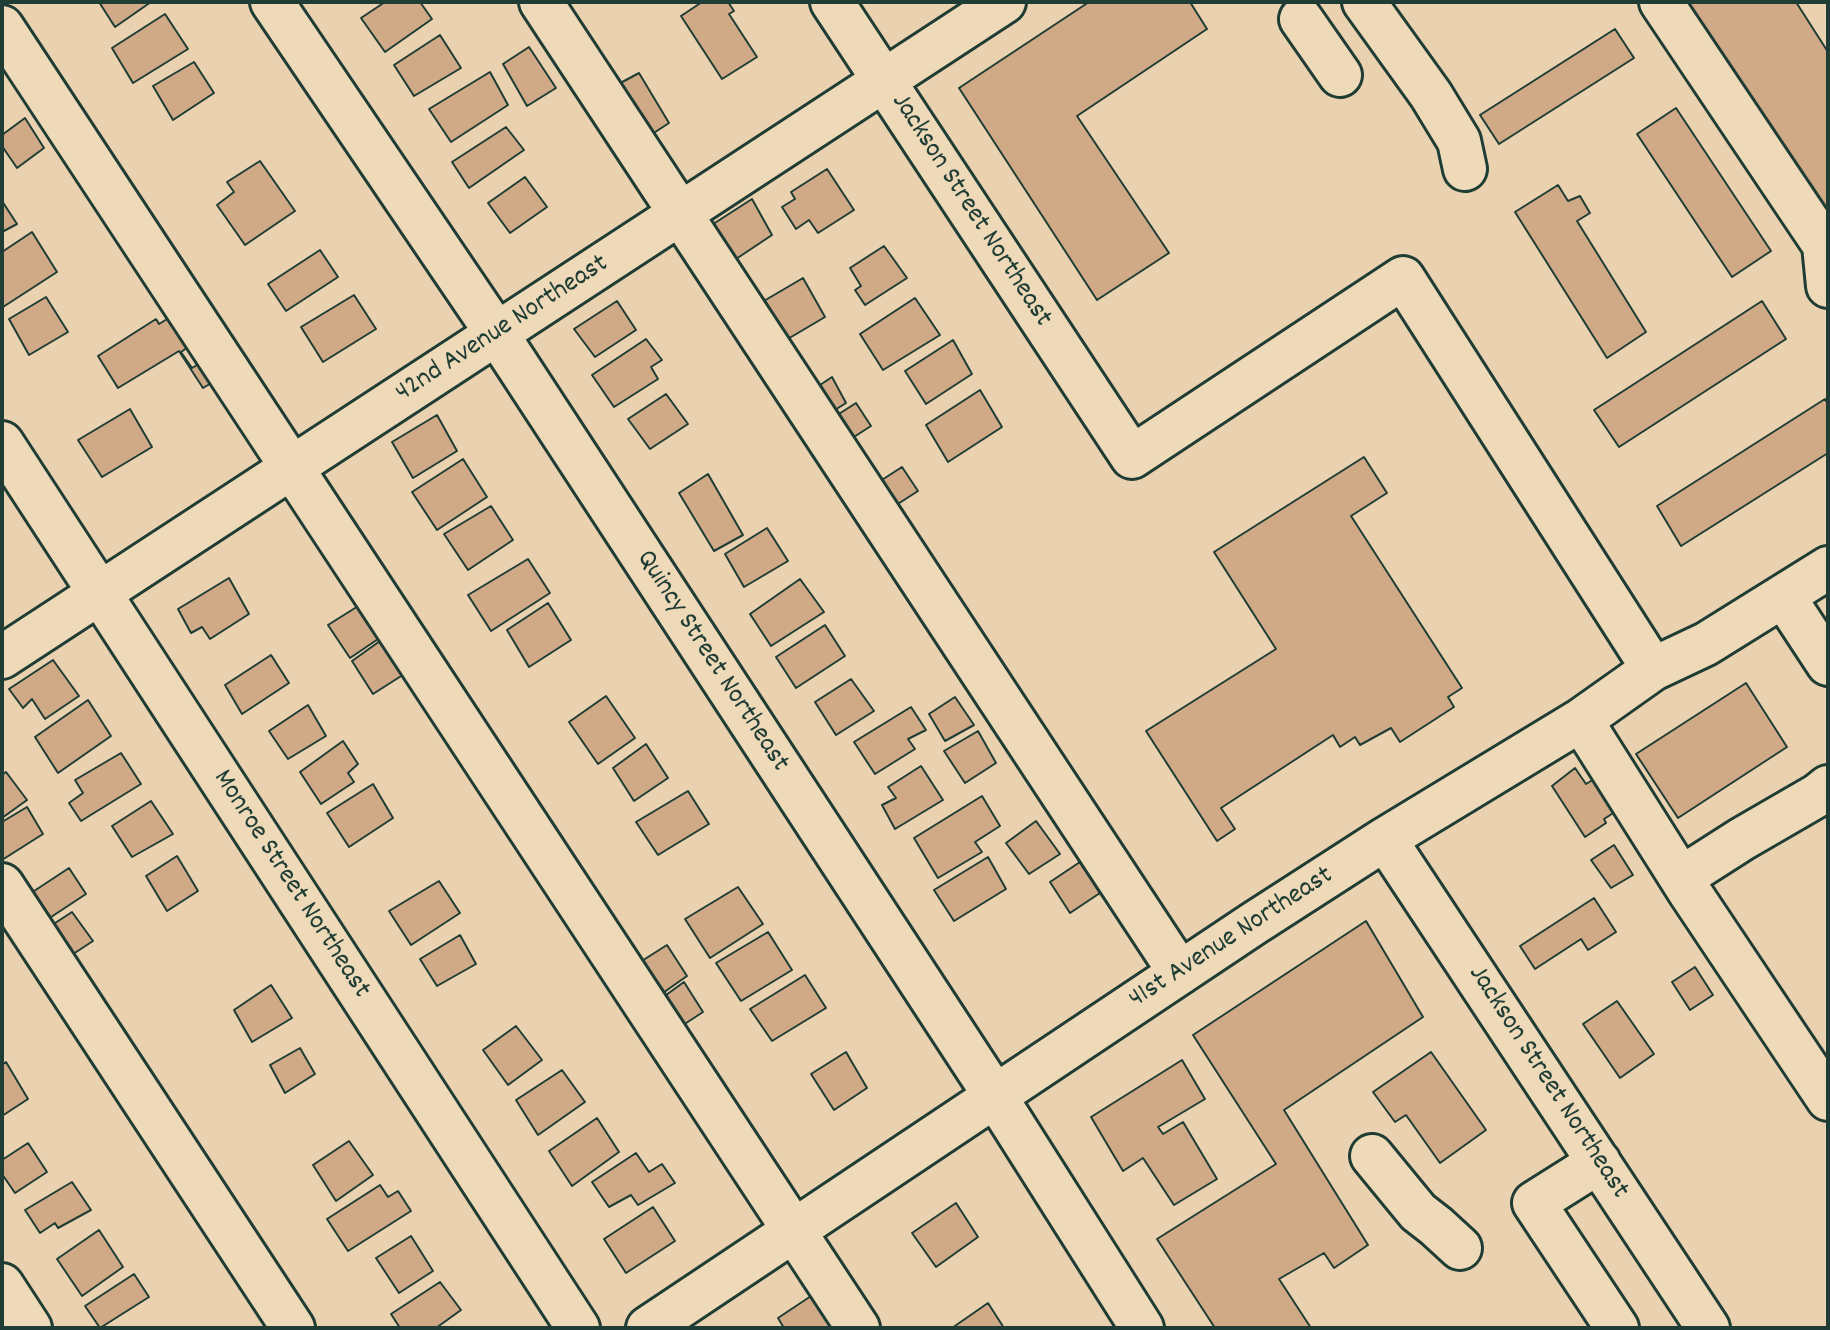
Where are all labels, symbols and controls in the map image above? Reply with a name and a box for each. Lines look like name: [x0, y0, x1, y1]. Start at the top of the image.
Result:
street label: Jackson Street Northeast: [882, 88, 1058, 334]
street label: 42nd Avenue Northeast: [390, 249, 616, 411]
street label: Quincy Street Northeast: [627, 545, 795, 779]
street label: Monroe Street Northeast: [204, 765, 376, 1005]
street label: 41st Avenue Northeast: [1124, 860, 1340, 1018]
street label: Jackson Street Northeast: [1459, 960, 1635, 1206]

